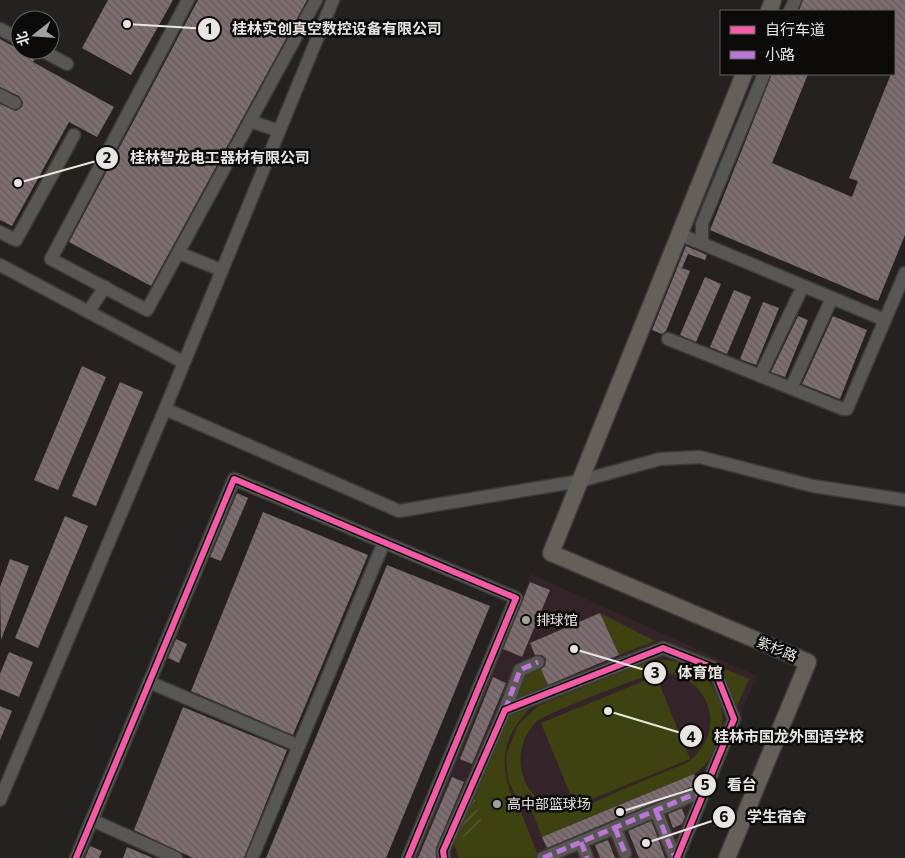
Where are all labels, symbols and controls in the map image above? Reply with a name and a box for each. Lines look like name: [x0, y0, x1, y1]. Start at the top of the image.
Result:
north arrow: [10, 10, 60, 60]
legend: [720, 10, 895, 75]
callout: 桂林实创真空数控设备有限公司: [197, 14, 452, 44]
text: 1: [206, 19, 212, 37]
text: 桂林实创真空数控设备有限公司: [232, 19, 442, 37]
text: 自行车道: [765, 20, 825, 38]
text: 北: [12, 30, 32, 48]
text: 小路: [765, 45, 795, 63]
callout: 桂林智龙电工器材有限公司: [95, 143, 320, 173]
text: 2: [103, 148, 111, 166]
text: 桂林智龙电工器材有限公司: [130, 148, 310, 166]
place label: 排球馆: [536, 611, 578, 628]
marker: 排球馆: [520, 614, 532, 626]
street label: 紫杉路: [755, 633, 800, 665]
callout: 体育馆: [643, 658, 733, 688]
text: 3: [651, 663, 660, 681]
text: 体育馆: [677, 663, 723, 681]
callout: 桂林市国龙外国语学校: [679, 721, 874, 751]
text: 4: [686, 727, 696, 745]
text: 桂林市国龙外国语学校: [714, 727, 864, 745]
callout: 看台: [692, 770, 767, 800]
text: 5: [701, 775, 710, 793]
text: 看台: [727, 775, 757, 793]
place label: 高中部篮球场: [507, 795, 591, 812]
marker: 高中部篮球场: [491, 798, 503, 810]
callout: 学生宿舍: [712, 802, 817, 832]
text: 6: [719, 807, 729, 825]
text: 学生宿舍: [747, 807, 807, 825]

